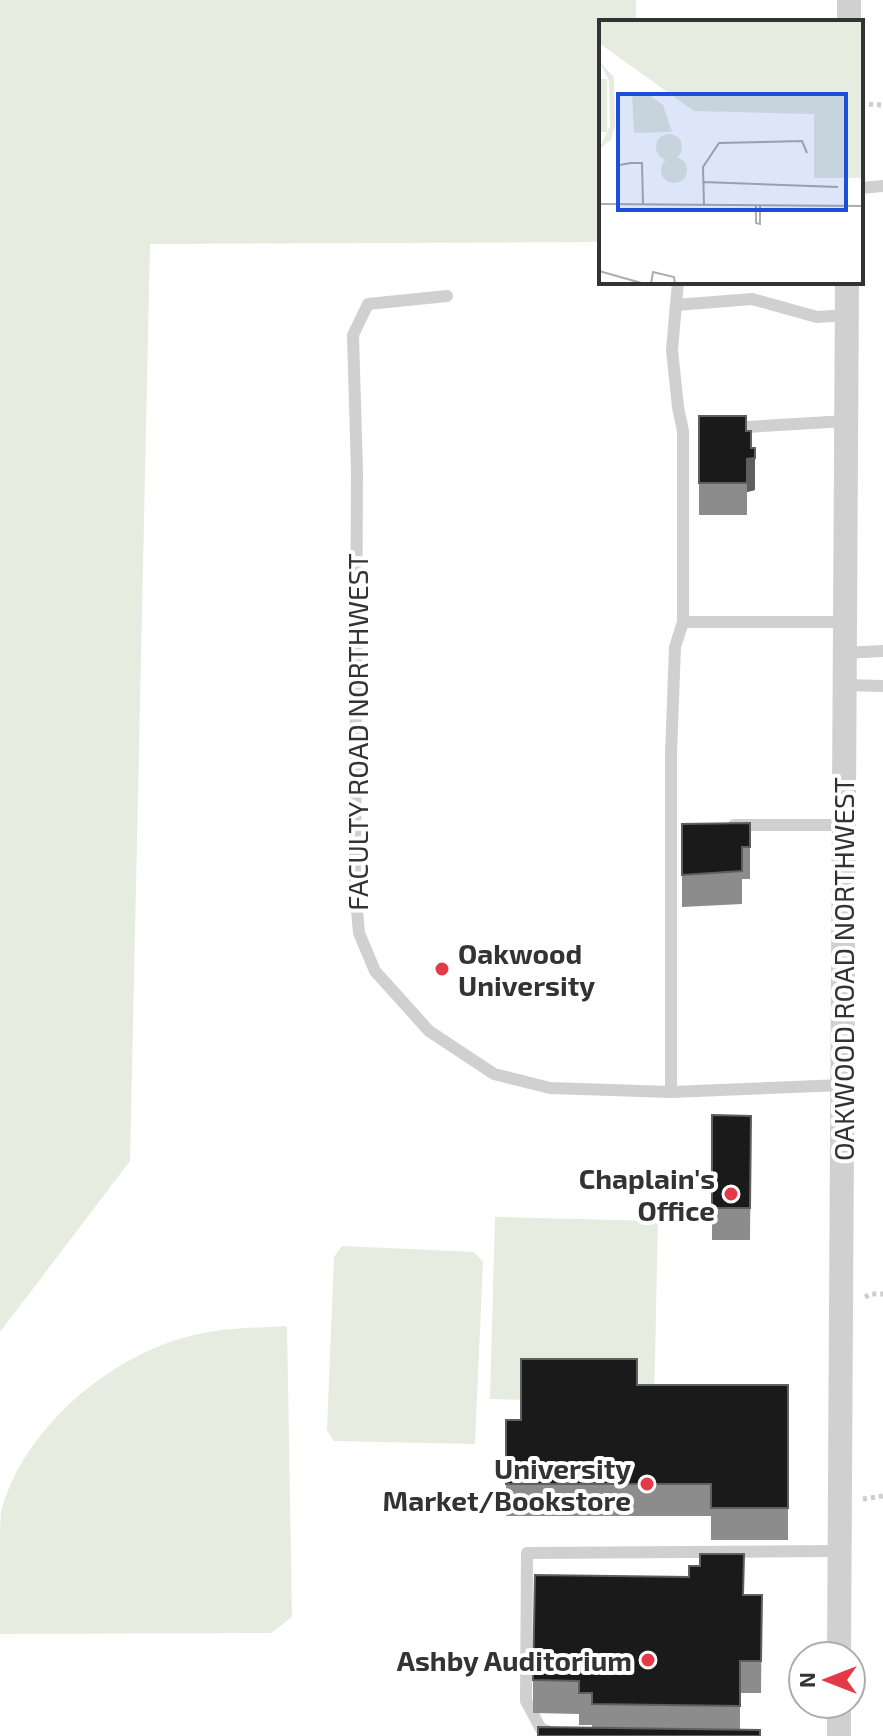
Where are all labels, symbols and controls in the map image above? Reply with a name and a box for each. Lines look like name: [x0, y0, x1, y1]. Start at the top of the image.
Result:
inset map: [599, 20, 863, 284]
street label: FACULTY ROAD NORTHWEST: [340, 553, 374, 911]
street label: OAKWOOD ROAD NORTHWEST: [826, 777, 860, 1161]
place label: Oakwood University: [458, 936, 595, 1002]
marker: Oakwood University: [433, 960, 451, 978]
place label: Chaplain's Office: [579, 1161, 715, 1227]
marker: Chaplain's Office: [722, 1185, 740, 1203]
place label: University Market/Bookstore: [383, 1451, 631, 1517]
marker: University Market/Bookstore: [638, 1475, 656, 1493]
north arrow: [787, 1640, 867, 1720]
place label: Ashby Auditorium: [397, 1643, 632, 1677]
marker: Ashby Auditorium: [639, 1651, 657, 1669]
text: N: [793, 1672, 819, 1688]

